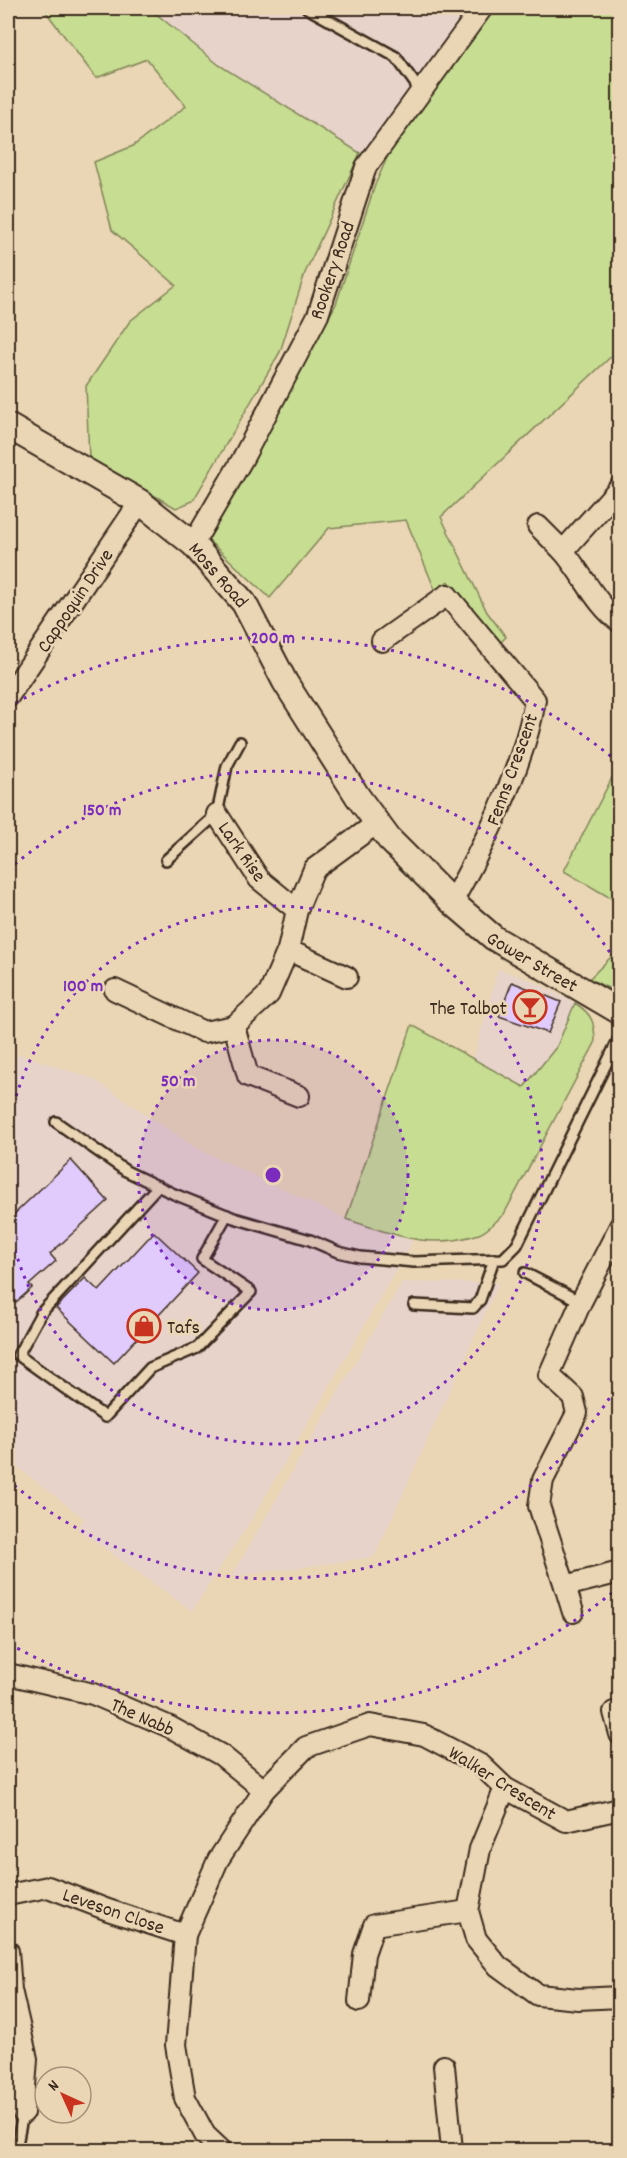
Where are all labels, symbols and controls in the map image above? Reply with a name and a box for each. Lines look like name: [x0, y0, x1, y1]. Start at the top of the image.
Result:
street label: Rookery Road: [304, 218, 364, 324]
street label: Moss Road: [180, 537, 254, 616]
street label: Cappoquin Drive: [31, 544, 122, 659]
text: 200 m: [251, 627, 295, 652]
street label: Fenns Crescent: [481, 710, 547, 830]
text: 150 m: [83, 799, 121, 824]
street label: Lark Rise: [209, 817, 272, 889]
street label: Gower Street: [479, 926, 582, 1001]
text: 100 m: [63, 975, 103, 1000]
bar icon: The Talbot: [512, 989, 548, 1025]
place label: The Talbot: [429, 996, 507, 1024]
text: 50 m: [161, 1070, 195, 1095]
centre of rings: [263, 1165, 283, 1185]
shop icon: Tafs: [126, 1308, 162, 1344]
place label: Tafs: [167, 1315, 200, 1343]
street label: The Nabb: [105, 1692, 178, 1745]
street label: Walker Crescent: [442, 1740, 561, 1829]
street label: Leveson Close: [58, 1882, 168, 1943]
north arrow: [33, 2065, 93, 2125]
text: N: [43, 2075, 65, 2097]

